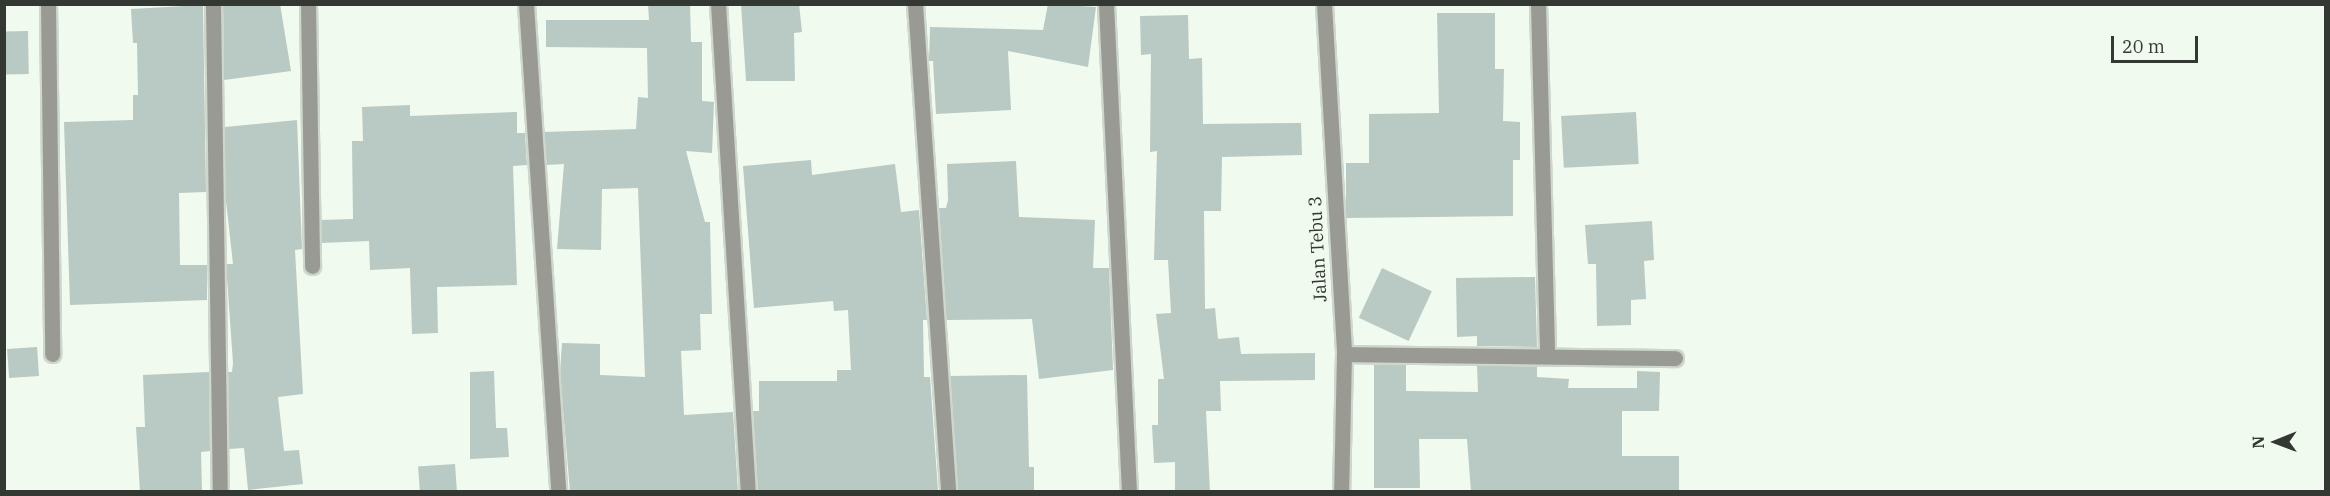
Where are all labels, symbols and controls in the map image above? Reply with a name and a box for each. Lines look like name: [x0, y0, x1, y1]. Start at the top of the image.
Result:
scale bar: [2114, 24, 2201, 62]
text: 20 m: [2122, 35, 2165, 58]
street label: Jalan Tebu 3: [1304, 195, 1332, 303]
north arrow: [2246, 412, 2306, 472]
text: N: [2248, 436, 2268, 449]

